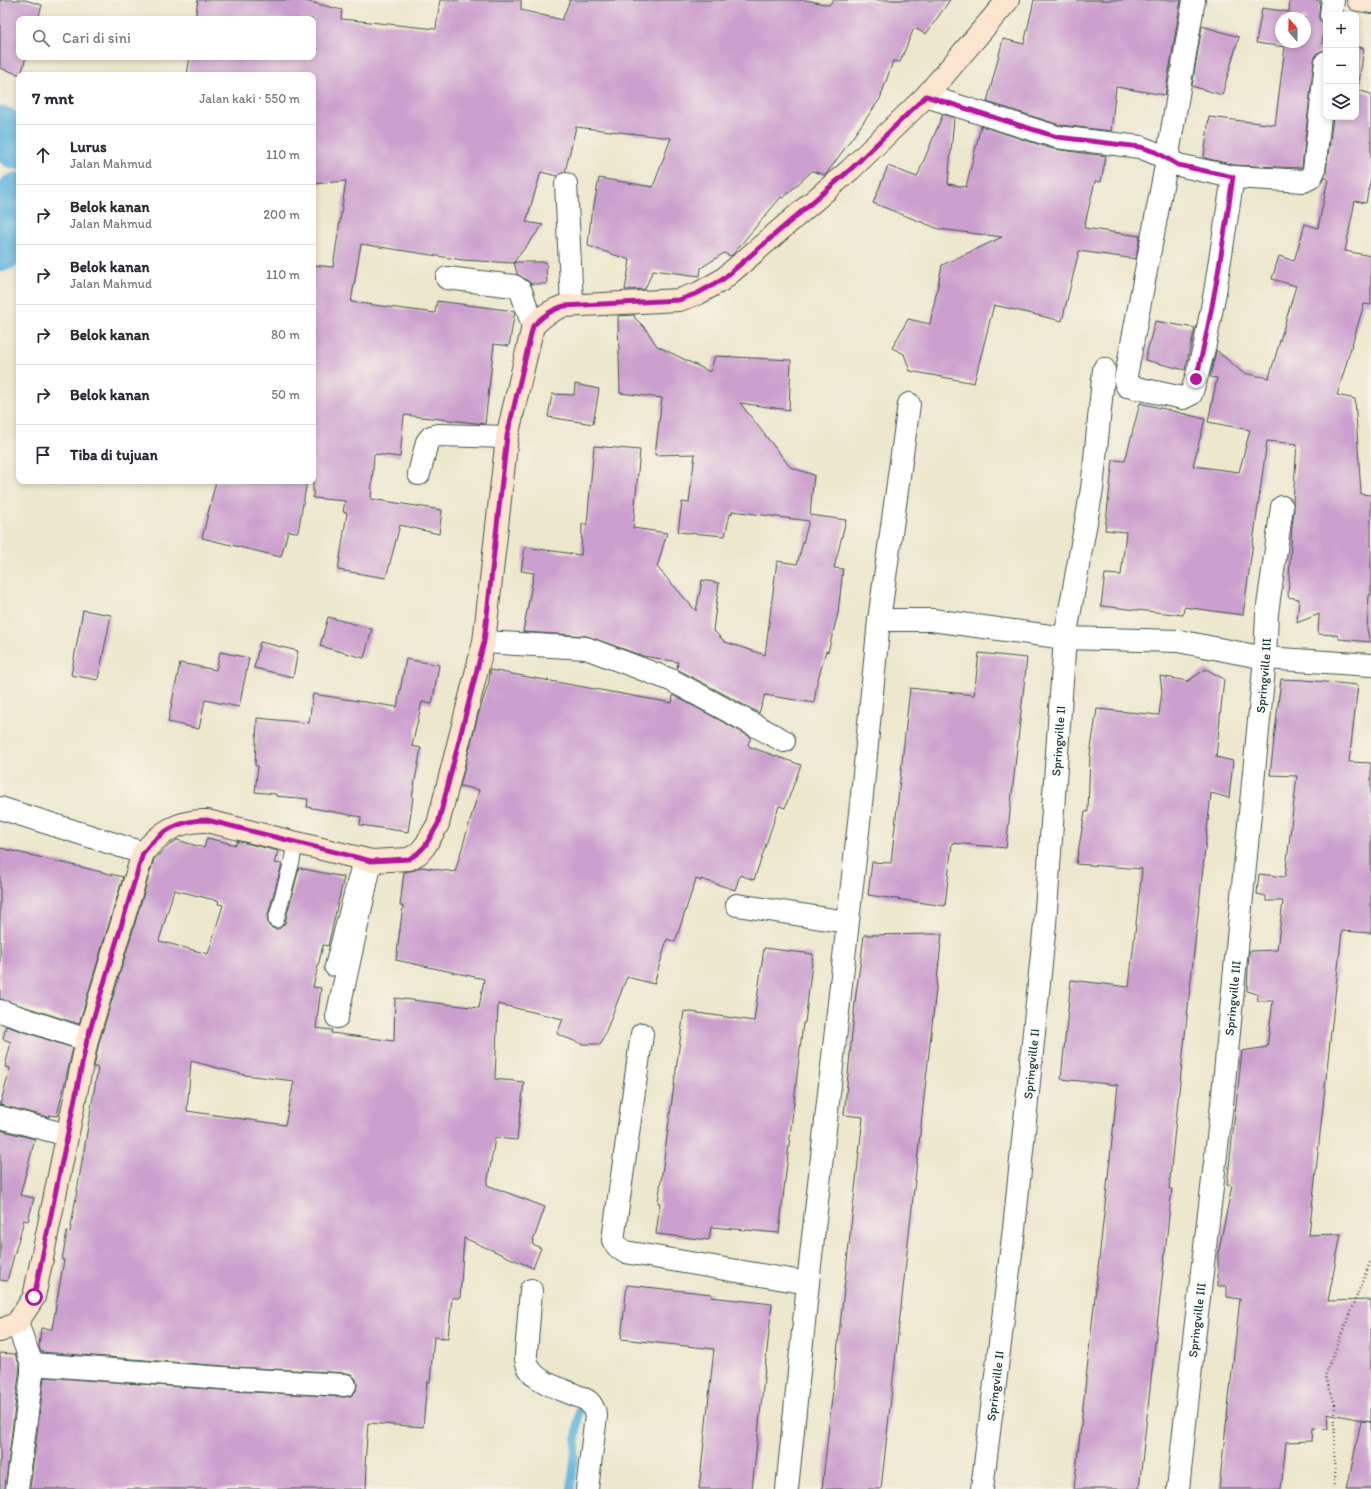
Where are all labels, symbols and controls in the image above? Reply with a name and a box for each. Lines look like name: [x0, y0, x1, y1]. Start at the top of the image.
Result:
north arrow: [1275, 12, 1311, 48]
map controls: [1323, 12, 1359, 120]
button: +: [1323, 12, 1359, 48]
search box: [16, 16, 316, 60]
icon: search: [30, 27, 52, 49]
text: Cari di sini: [62, 29, 131, 47]
button: −: [1323, 48, 1359, 84]
button: layers: [1323, 84, 1359, 120]
text: 7 mnt: [32, 88, 74, 108]
text: Jalan kaki · 550 m: [199, 91, 300, 106]
text: Lurus: [70, 138, 107, 156]
icon: ahead: [32, 144, 54, 166]
text: 110 m: [266, 147, 300, 162]
text: Jalan Mahmud: [70, 156, 152, 171]
text: Belok kanan: [70, 198, 150, 216]
icon: right: [32, 204, 54, 226]
text: 200 m: [263, 207, 300, 222]
text: Jalan Mahmud: [70, 216, 152, 231]
text: Belok kanan: [70, 258, 150, 276]
icon: right: [32, 264, 54, 286]
text: 110 m: [266, 267, 300, 282]
text: Jalan Mahmud: [70, 276, 152, 291]
icon: right: [32, 324, 54, 346]
text: Belok kanan: [70, 326, 150, 344]
text: 80 m: [271, 327, 300, 342]
route end: [1187, 370, 1205, 388]
icon: right: [32, 384, 54, 406]
text: Belok kanan: [70, 386, 150, 404]
text: 50 m: [271, 387, 300, 402]
icon: arrive: [32, 444, 54, 466]
text: Tiba di tujuan: [70, 446, 158, 464]
street label: Springville III: [1252, 637, 1273, 714]
street label: Springville II: [1048, 705, 1068, 777]
street label: Springville III: [1221, 960, 1243, 1036]
street label: Springville II: [1020, 1028, 1042, 1100]
street label: Springville III: [1185, 1281, 1208, 1358]
route start: [25, 1288, 43, 1306]
street label: Springville II: [983, 1350, 1006, 1422]

